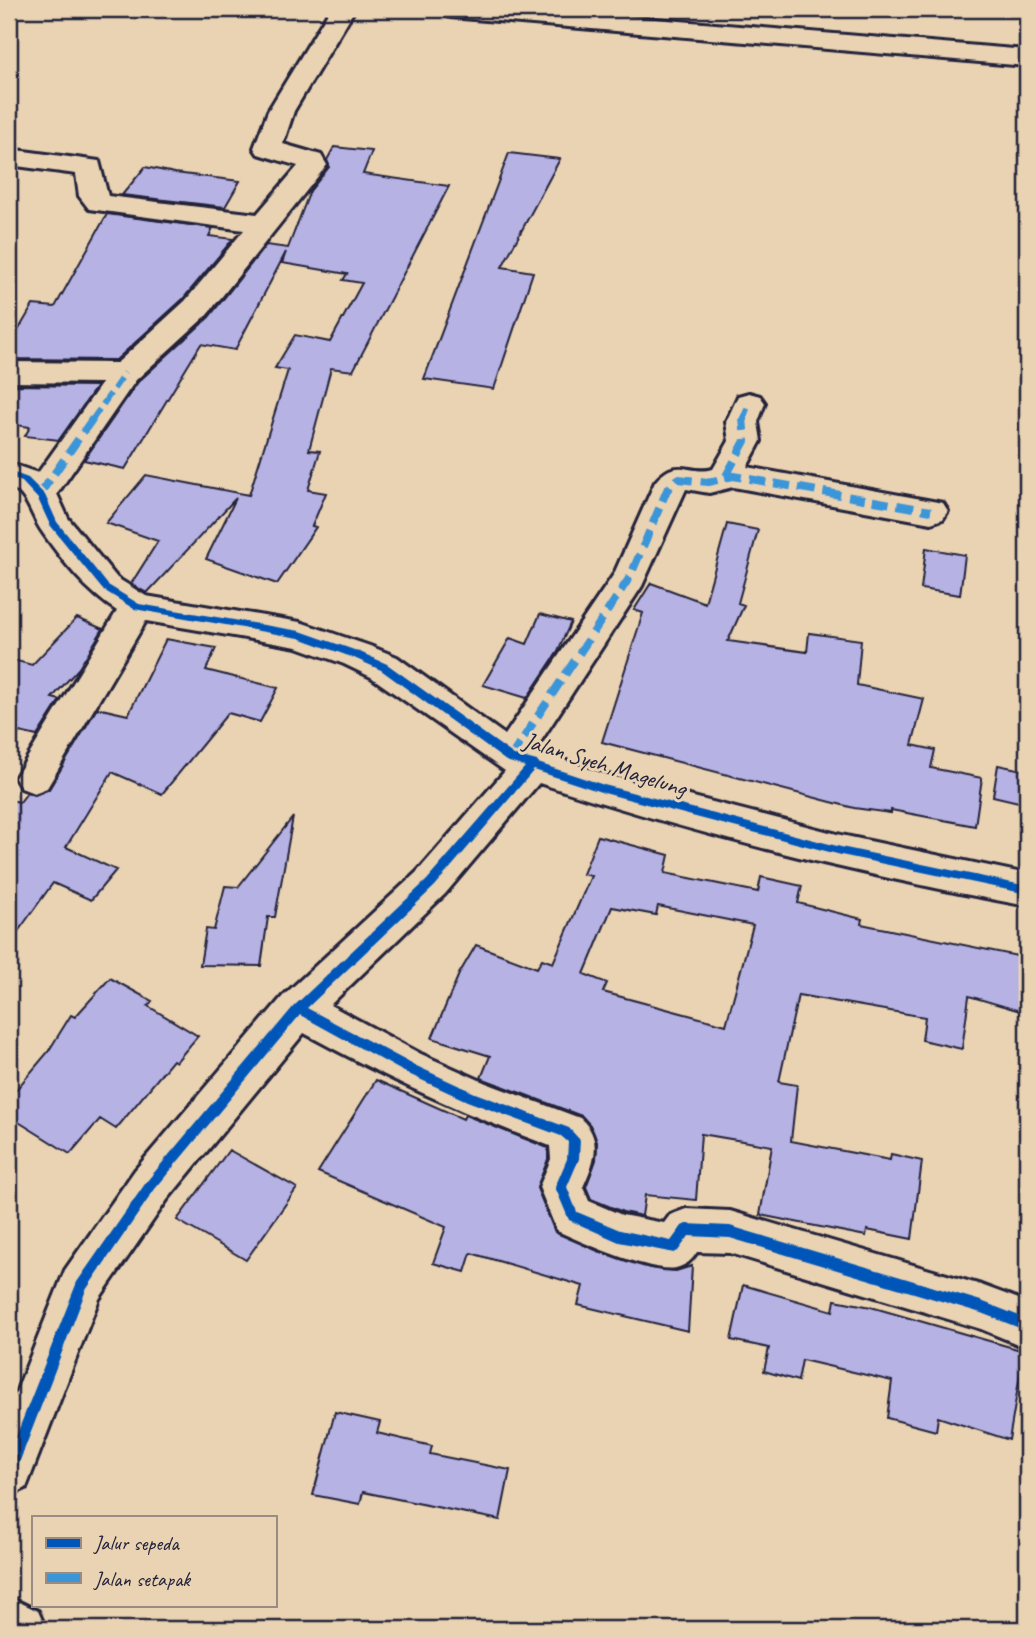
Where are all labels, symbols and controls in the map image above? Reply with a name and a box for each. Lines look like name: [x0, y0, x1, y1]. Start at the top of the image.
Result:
street label: Jalan Syeh Magelung: [519, 725, 692, 804]
legend: [32, 1516, 276, 1606]
text: Jalur sepeda: [93, 1530, 180, 1556]
text: Jalan setapak: [93, 1566, 191, 1592]

